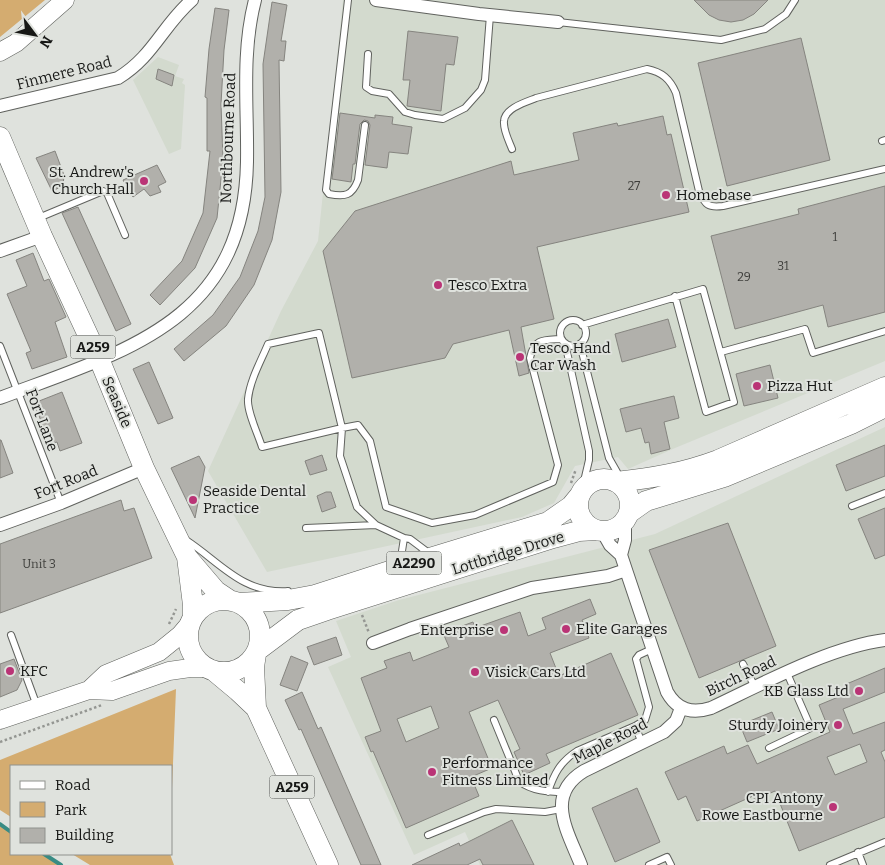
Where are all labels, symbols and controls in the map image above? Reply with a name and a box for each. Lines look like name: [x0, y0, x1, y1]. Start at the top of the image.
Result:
north arrow: [10, 10, 60, 60]
text: N: [35, 33, 56, 51]
street label: Finmere Road: [15, 52, 114, 94]
street label: Northbourne Road: [217, 72, 239, 204]
place label: St. Andrew's Church Hall: [49, 163, 134, 198]
marker: St. Andrew's Church Hall: [138, 175, 150, 187]
house number: 27: [628, 179, 640, 193]
place label: Homebase: [676, 186, 751, 204]
marker: Homebase: [660, 189, 672, 201]
house number: 1: [833, 230, 838, 244]
house number: 31: [777, 259, 789, 273]
house number: 29: [737, 270, 751, 284]
place label: Tesco Extra: [448, 276, 527, 294]
marker: Tesco Extra: [432, 279, 444, 291]
road number: A259: [70, 336, 116, 358]
place label: Tesco Hand Car Wash: [530, 339, 611, 374]
marker: Tesco Hand Car Wash: [514, 351, 526, 363]
street label: Seaside: [98, 374, 136, 430]
place label: Pizza Hut: [767, 377, 833, 395]
marker: Pizza Hut: [751, 380, 763, 392]
street label: Fort Lane: [22, 386, 62, 454]
street label: Fort Road: [32, 461, 100, 503]
place label: Seaside Dental Practice: [203, 482, 306, 517]
marker: Seaside Dental Practice: [187, 494, 199, 506]
street label: Lottbridge Drove: [450, 527, 566, 579]
road number: A2290: [386, 552, 442, 574]
house number: Unit 3: [22, 557, 56, 571]
place label: Elite Garages: [576, 620, 668, 638]
place label: Enterprise: [420, 621, 494, 639]
marker: Elite Garages: [560, 623, 572, 635]
marker: Enterprise: [498, 624, 510, 636]
street label: Birch Road: [703, 652, 779, 700]
place label: KFC: [20, 662, 48, 680]
place label: Visick Cars Ltd: [485, 663, 586, 681]
marker: KFC: [4, 665, 16, 677]
marker: Visick Cars Ltd: [469, 666, 481, 678]
place label: KB Glass Ltd: [764, 682, 849, 700]
marker: KB Glass Ltd: [853, 685, 865, 697]
street label: Maple Road: [570, 715, 650, 767]
place label: Sturdy Joinery: [728, 716, 828, 734]
marker: Sturdy Joinery: [832, 719, 844, 731]
place label: Performance Fitness Limited: [442, 754, 549, 789]
legend: [10, 765, 172, 855]
marker: Performance Fitness Limited: [426, 766, 438, 778]
text: Road: [55, 776, 90, 794]
road number: A259: [270, 776, 314, 799]
place label: CPI Antony Rowe Eastbourne: [702, 789, 823, 824]
text: Park: [55, 801, 87, 819]
marker: CPI Antony Rowe Eastbourne: [827, 801, 839, 813]
text: Building: [55, 826, 114, 844]

